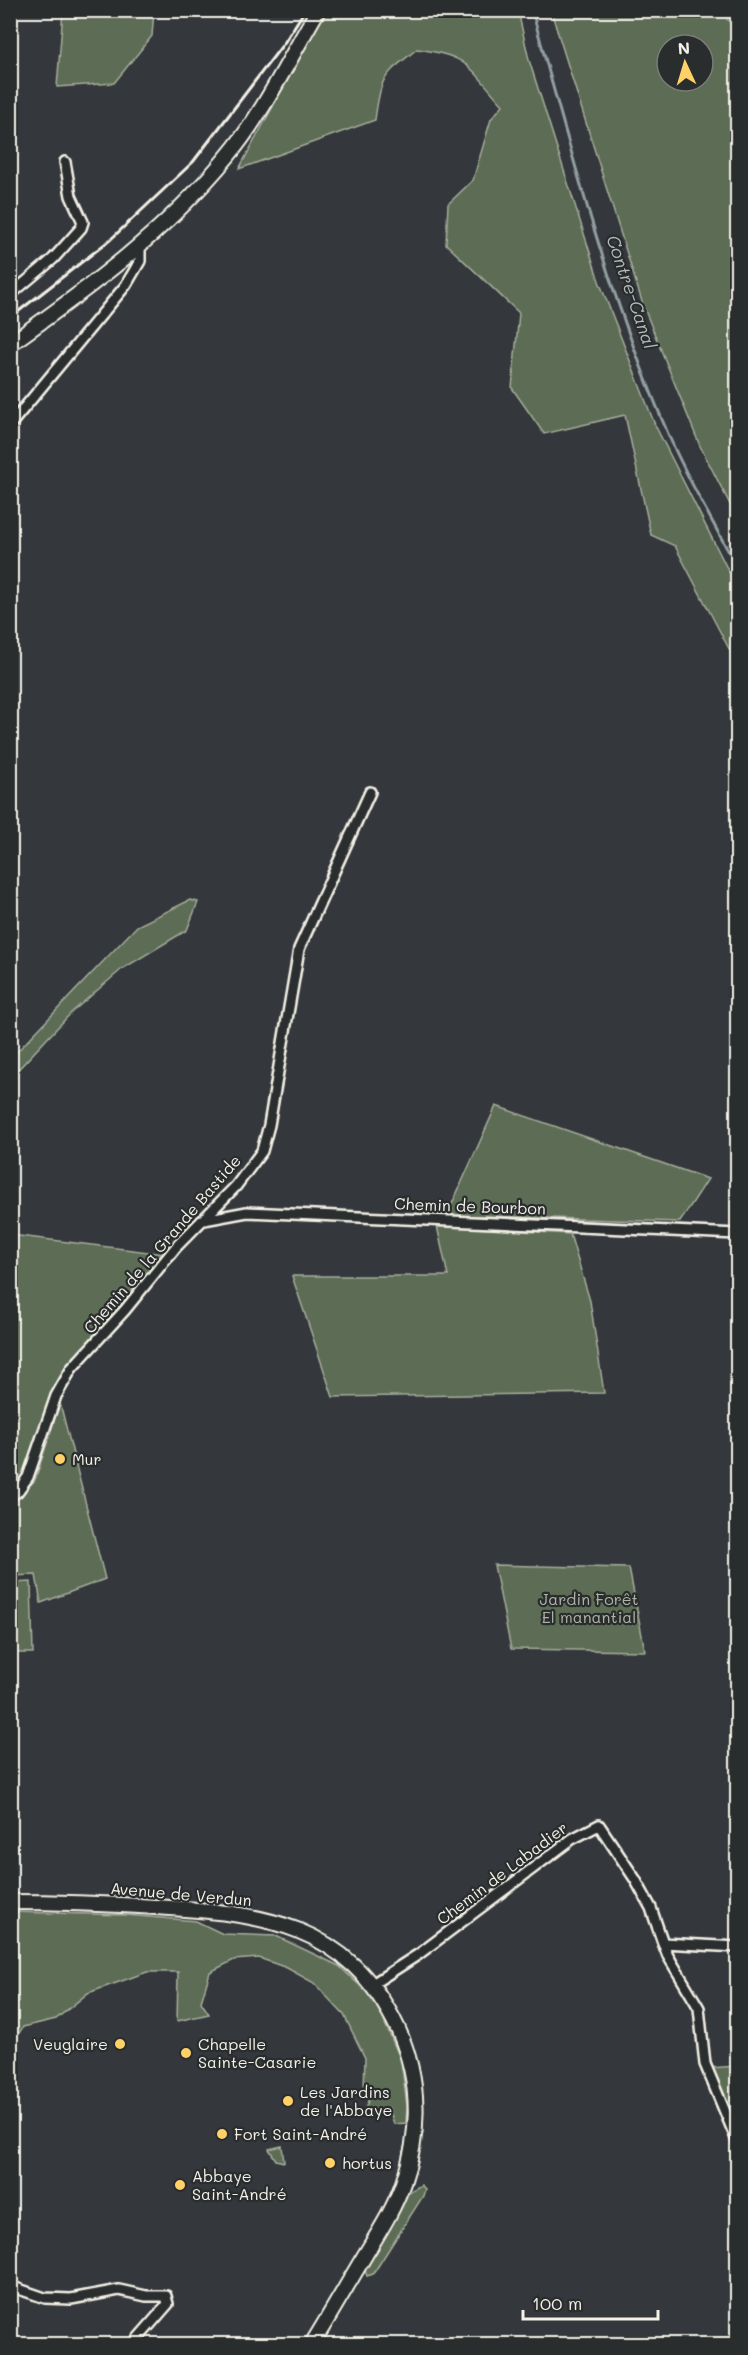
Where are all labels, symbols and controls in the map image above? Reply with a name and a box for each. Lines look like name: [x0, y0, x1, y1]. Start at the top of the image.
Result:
north arrow: [655, 33, 715, 93]
text: N: [677, 37, 691, 58]
water label: Contre-Canal: [601, 232, 663, 352]
street label: Chemin de la Grande Bastide: [78, 1150, 245, 1337]
street label: Chemin de Bourbon: [394, 1192, 546, 1219]
place label: Mur: [72, 1448, 102, 1469]
marker: Mur: [53, 1452, 67, 1466]
park label: Jardin Forêt El manantial: [539, 1588, 639, 1627]
street label: Chemin de Labadier: [432, 1816, 571, 1929]
street label: Avenue de Verdun: [110, 1877, 253, 1910]
place label: Veuglaire: [33, 2033, 108, 2054]
place label: Chapelle Sainte-Casarie: [198, 2033, 316, 2072]
marker: Veuglaire: [113, 2037, 127, 2051]
marker: Chapelle Sainte-Casarie: [179, 2046, 193, 2060]
place label: Les Jardins de l'Abbaye: [300, 2081, 392, 2120]
marker: Les Jardins de l'Abbaye: [281, 2094, 295, 2108]
place label: Fort Saint-André: [234, 2123, 367, 2144]
marker: Fort Saint-André: [215, 2127, 229, 2141]
place label: hortus: [342, 2152, 392, 2173]
marker: hortus: [323, 2156, 337, 2170]
place label: Abbaye Saint-André: [192, 2165, 287, 2204]
marker: Abbaye Saint-André: [173, 2178, 187, 2192]
scale bar: [523, 2283, 658, 2321]
text: 100 m: [532, 2291, 582, 2315]

